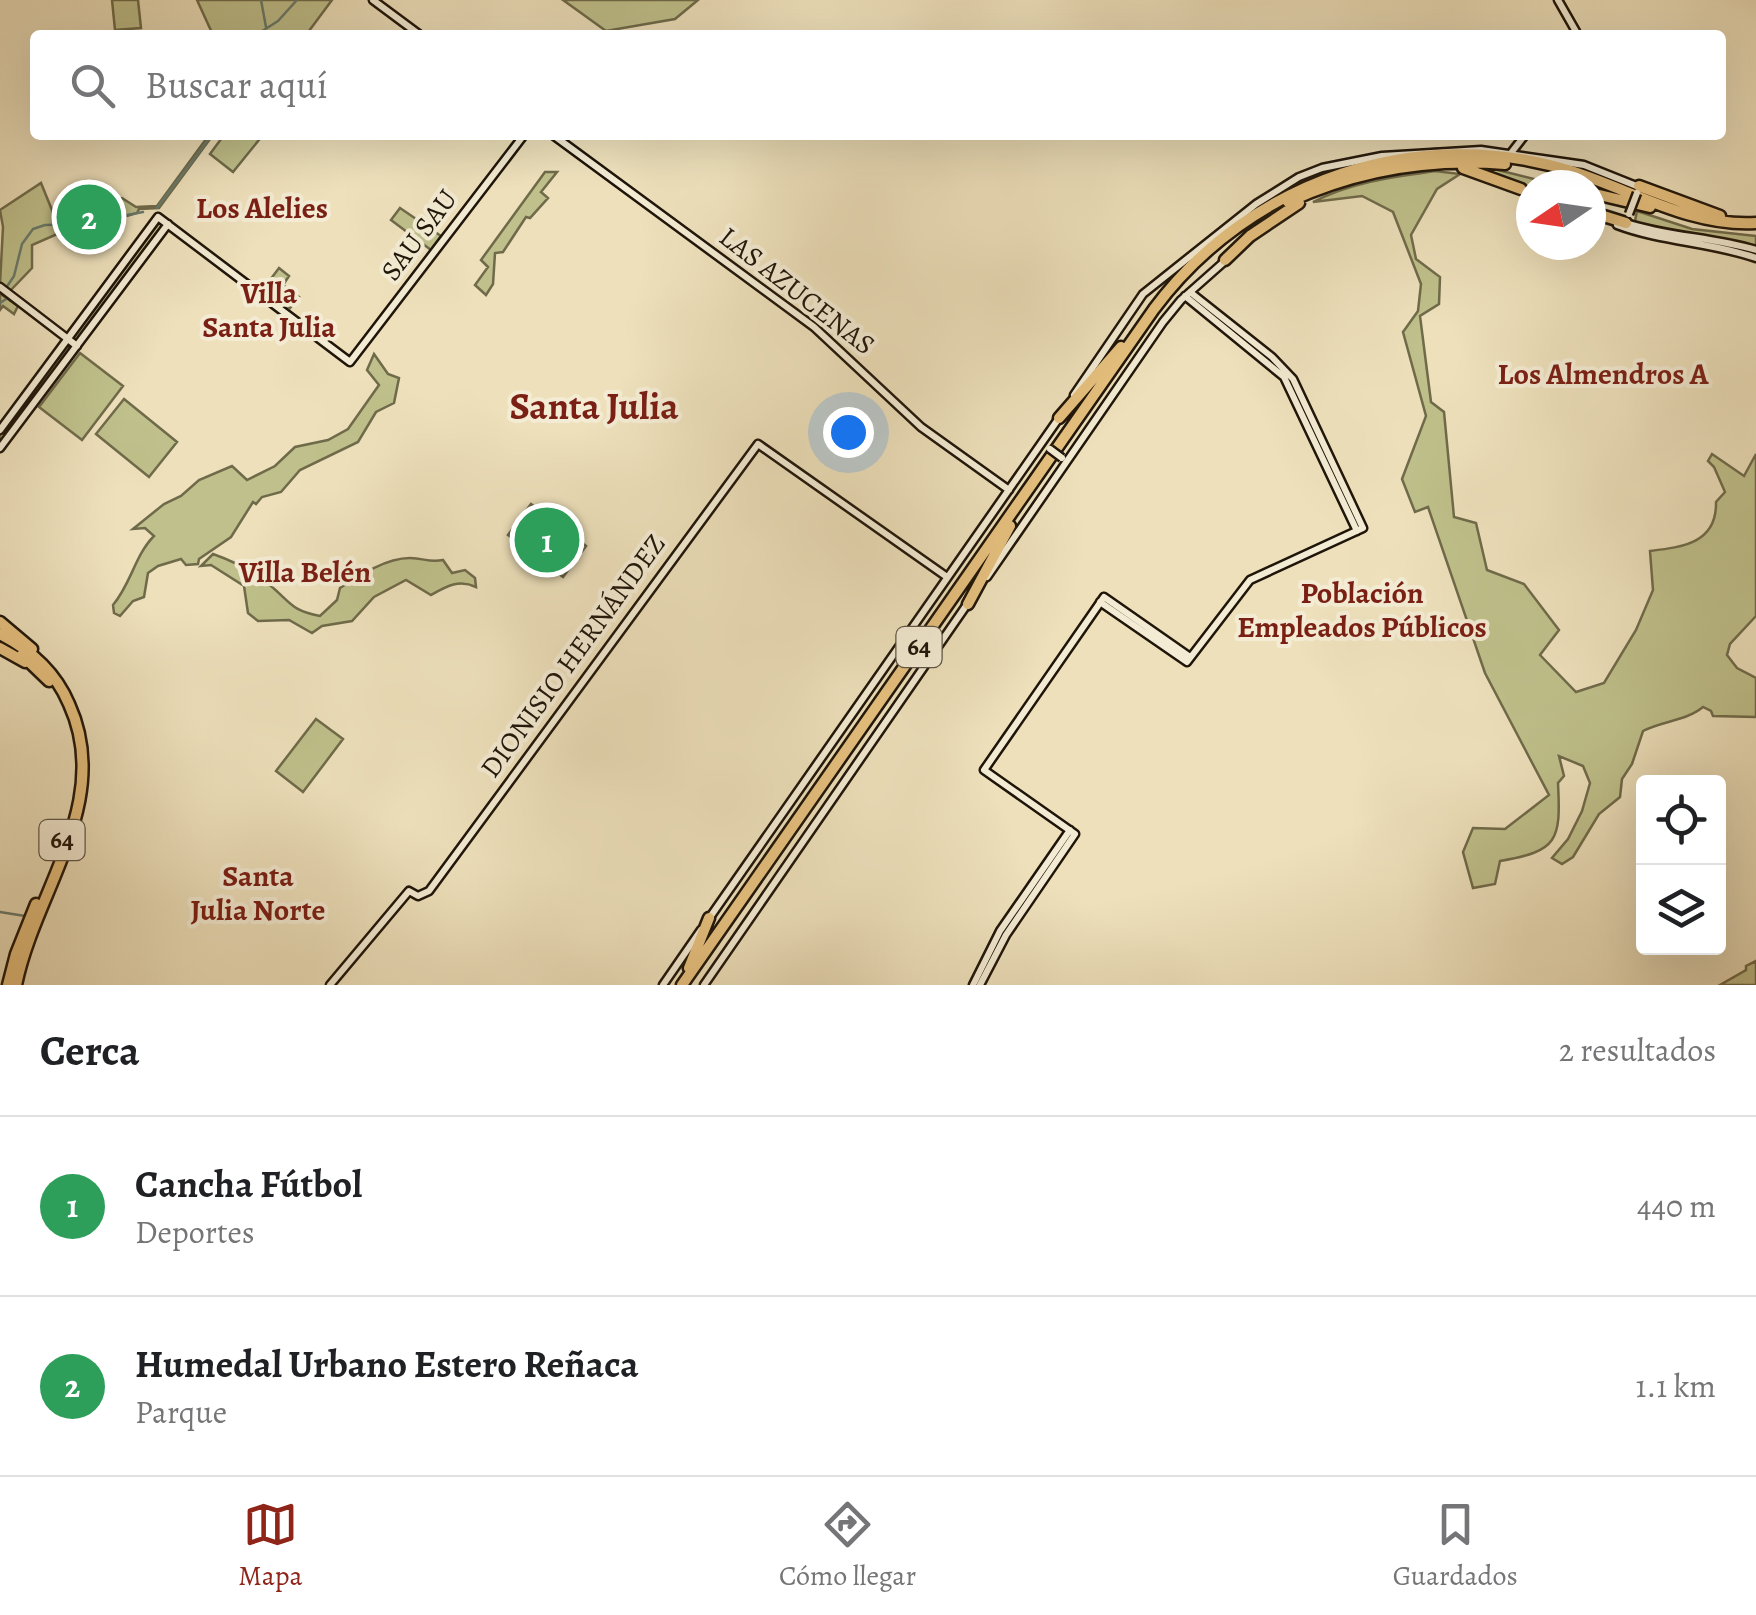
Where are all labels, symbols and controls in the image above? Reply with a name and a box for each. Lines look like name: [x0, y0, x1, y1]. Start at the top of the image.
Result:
search box: [30, 30, 1726, 140]
icon: search: [65, 58, 120, 113]
text: Buscar aquí: [145, 59, 328, 111]
north arrow: [1516, 170, 1606, 260]
pin: 2: [56, 180, 122, 254]
street label: SAU SAU: [372, 181, 466, 289]
district label: Los Alelies: [196, 188, 328, 228]
street label: LAS AZUCENAS: [711, 218, 883, 364]
district label: Villa Santa Julia: [202, 273, 336, 347]
district label: Los Almendros A: [1498, 354, 1709, 394]
district label: Santa Julia: [509, 380, 679, 432]
your location: [823, 407, 874, 458]
pin: 1: [514, 502, 580, 578]
street label: DIONISIO HERNÁNDEZ: [472, 527, 674, 785]
district label: Villa Belén: [238, 552, 371, 592]
district label: Población Empleados Públicos: [1237, 573, 1487, 647]
road number: 64: [896, 627, 942, 667]
map controls: [1636, 775, 1726, 955]
button: locate: [1636, 775, 1726, 865]
road number: 64: [40, 820, 84, 860]
district label: Santa Julia Norte: [191, 856, 325, 930]
button: layers: [1636, 865, 1726, 955]
text: Cerca: [40, 1022, 139, 1079]
text: 2 resultados: [1559, 1028, 1716, 1072]
text: Cancha Fútbol: [135, 1158, 362, 1210]
text: 1: [67, 1184, 78, 1228]
text: 440 m: [1637, 1184, 1716, 1228]
text: Deportes: [135, 1210, 255, 1254]
text: Humedal Urbano Estero Reñaca: [135, 1338, 639, 1390]
text: 2: [65, 1364, 80, 1408]
text: 1.1 km: [1635, 1364, 1716, 1408]
text: Parque: [135, 1390, 227, 1434]
tab: Mapa: [238, 1497, 303, 1595]
tab: Cómo llegar: [779, 1497, 916, 1595]
tab: Guardados: [1393, 1497, 1518, 1595]

